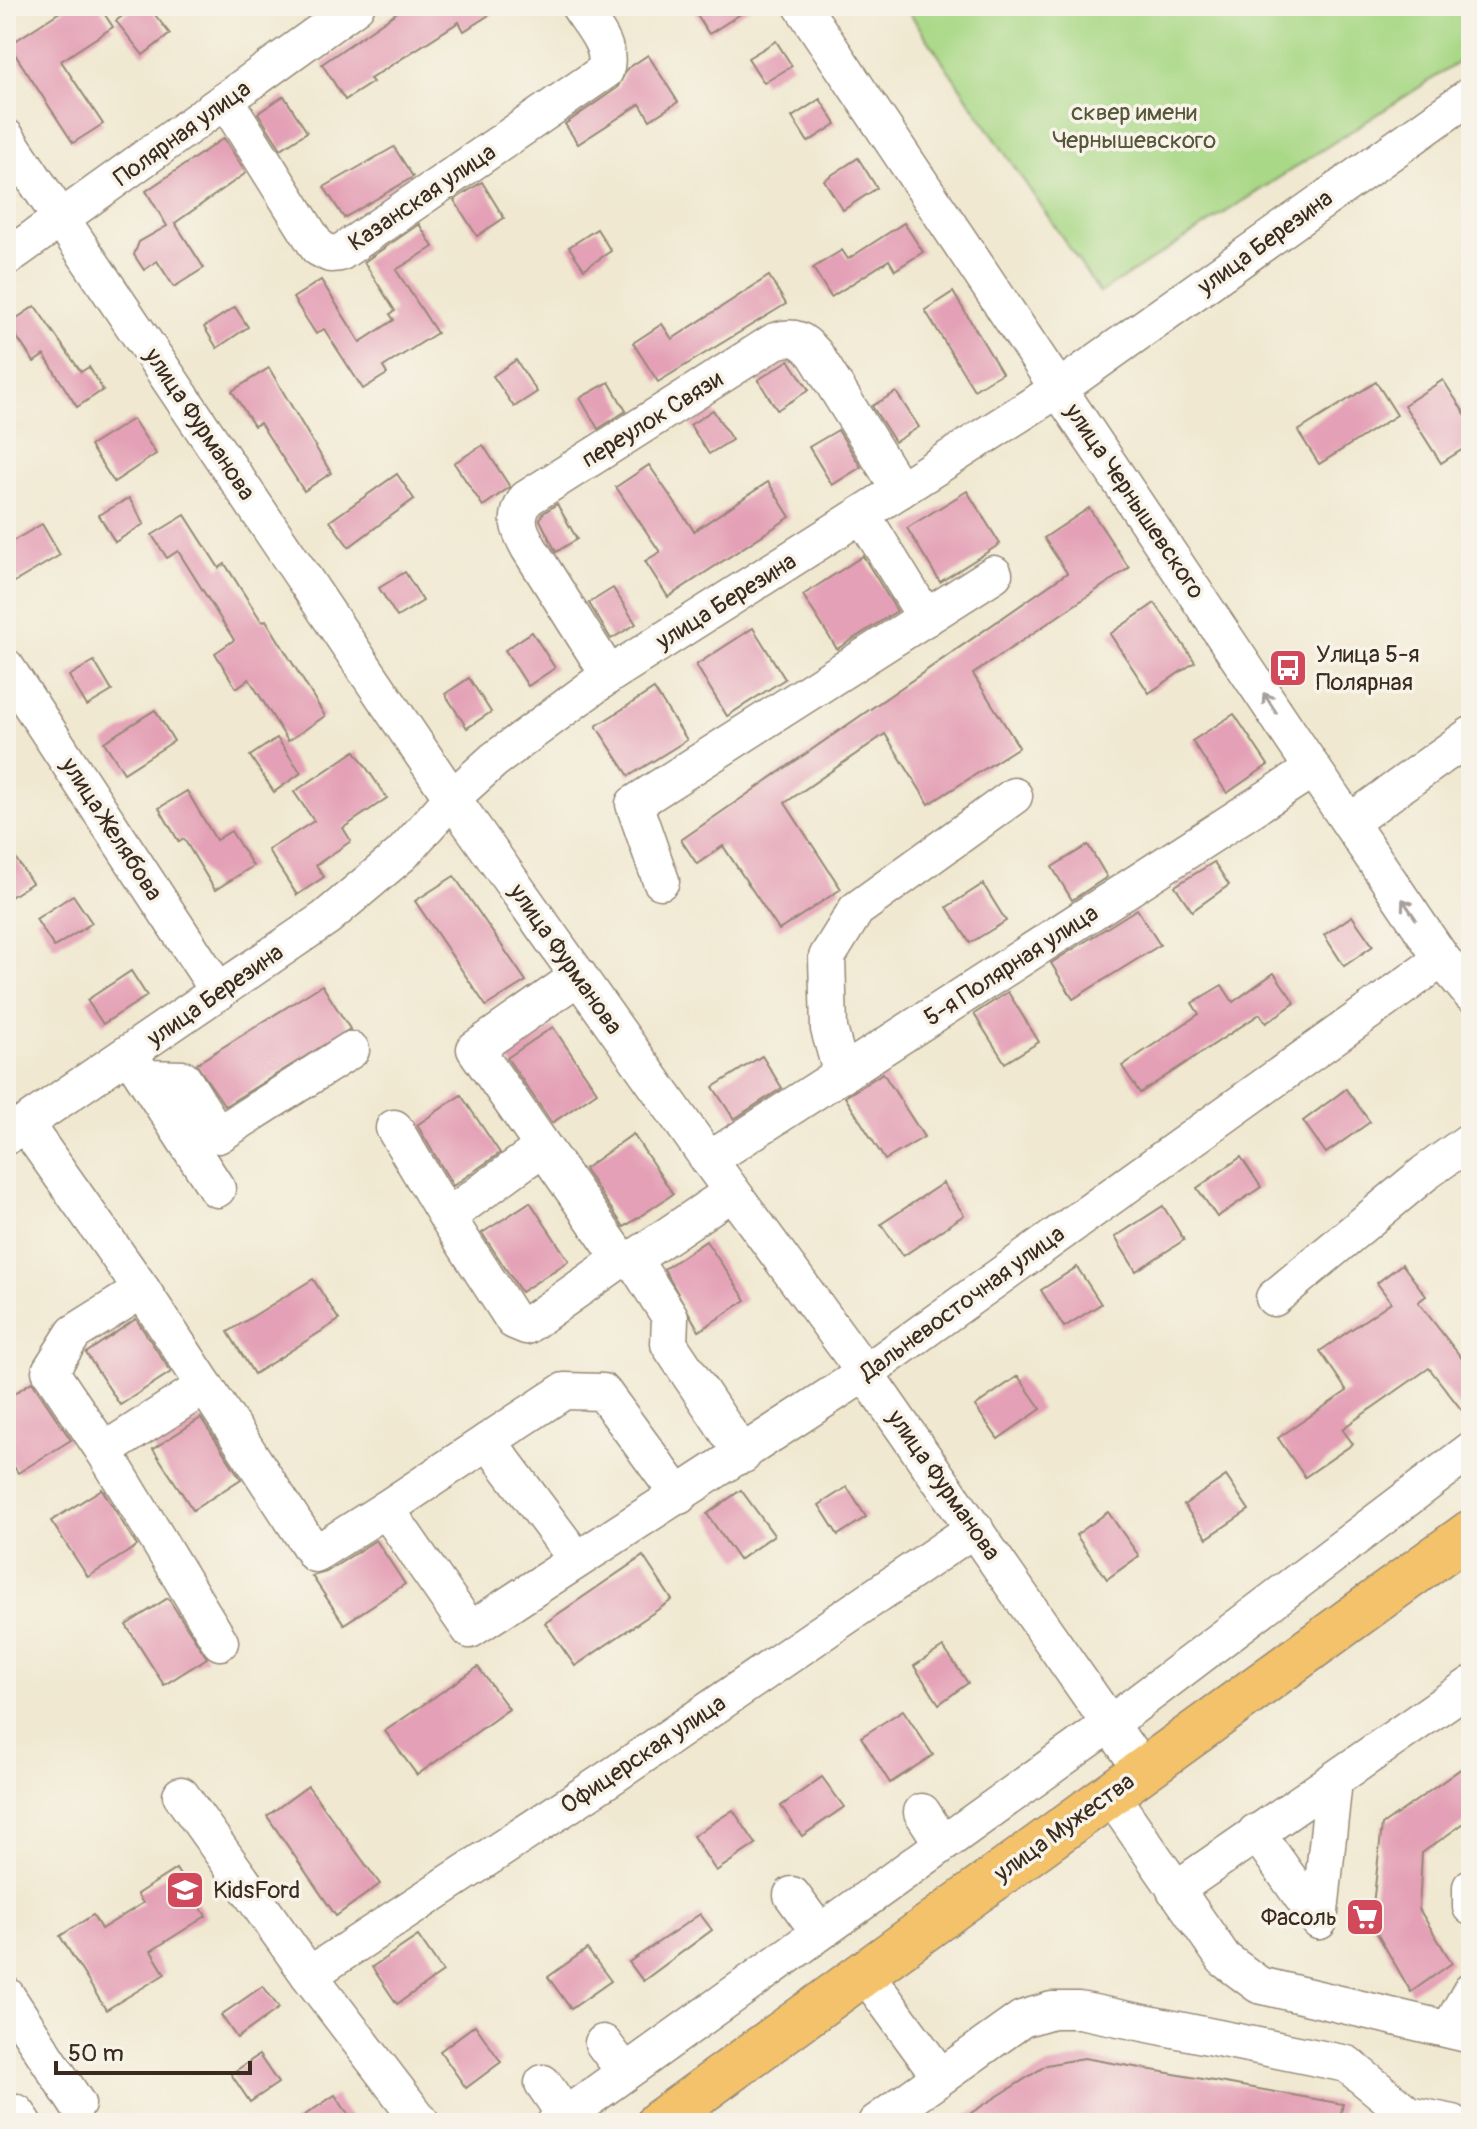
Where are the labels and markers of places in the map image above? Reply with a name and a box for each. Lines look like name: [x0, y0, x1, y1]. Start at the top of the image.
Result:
place label: Улица 5-я Полярная: [1316, 640, 1420, 697]
bus stop icon: Улица 5-я Полярная: [1267, 647, 1309, 689]
school or university icon: KidsFord: [164, 1869, 206, 1911]
place label: KidsFord: [213, 1876, 300, 1905]
supermarket icon: Фасоль: [1344, 1896, 1386, 1938]
place label: Фасоль: [1261, 1903, 1337, 1932]

